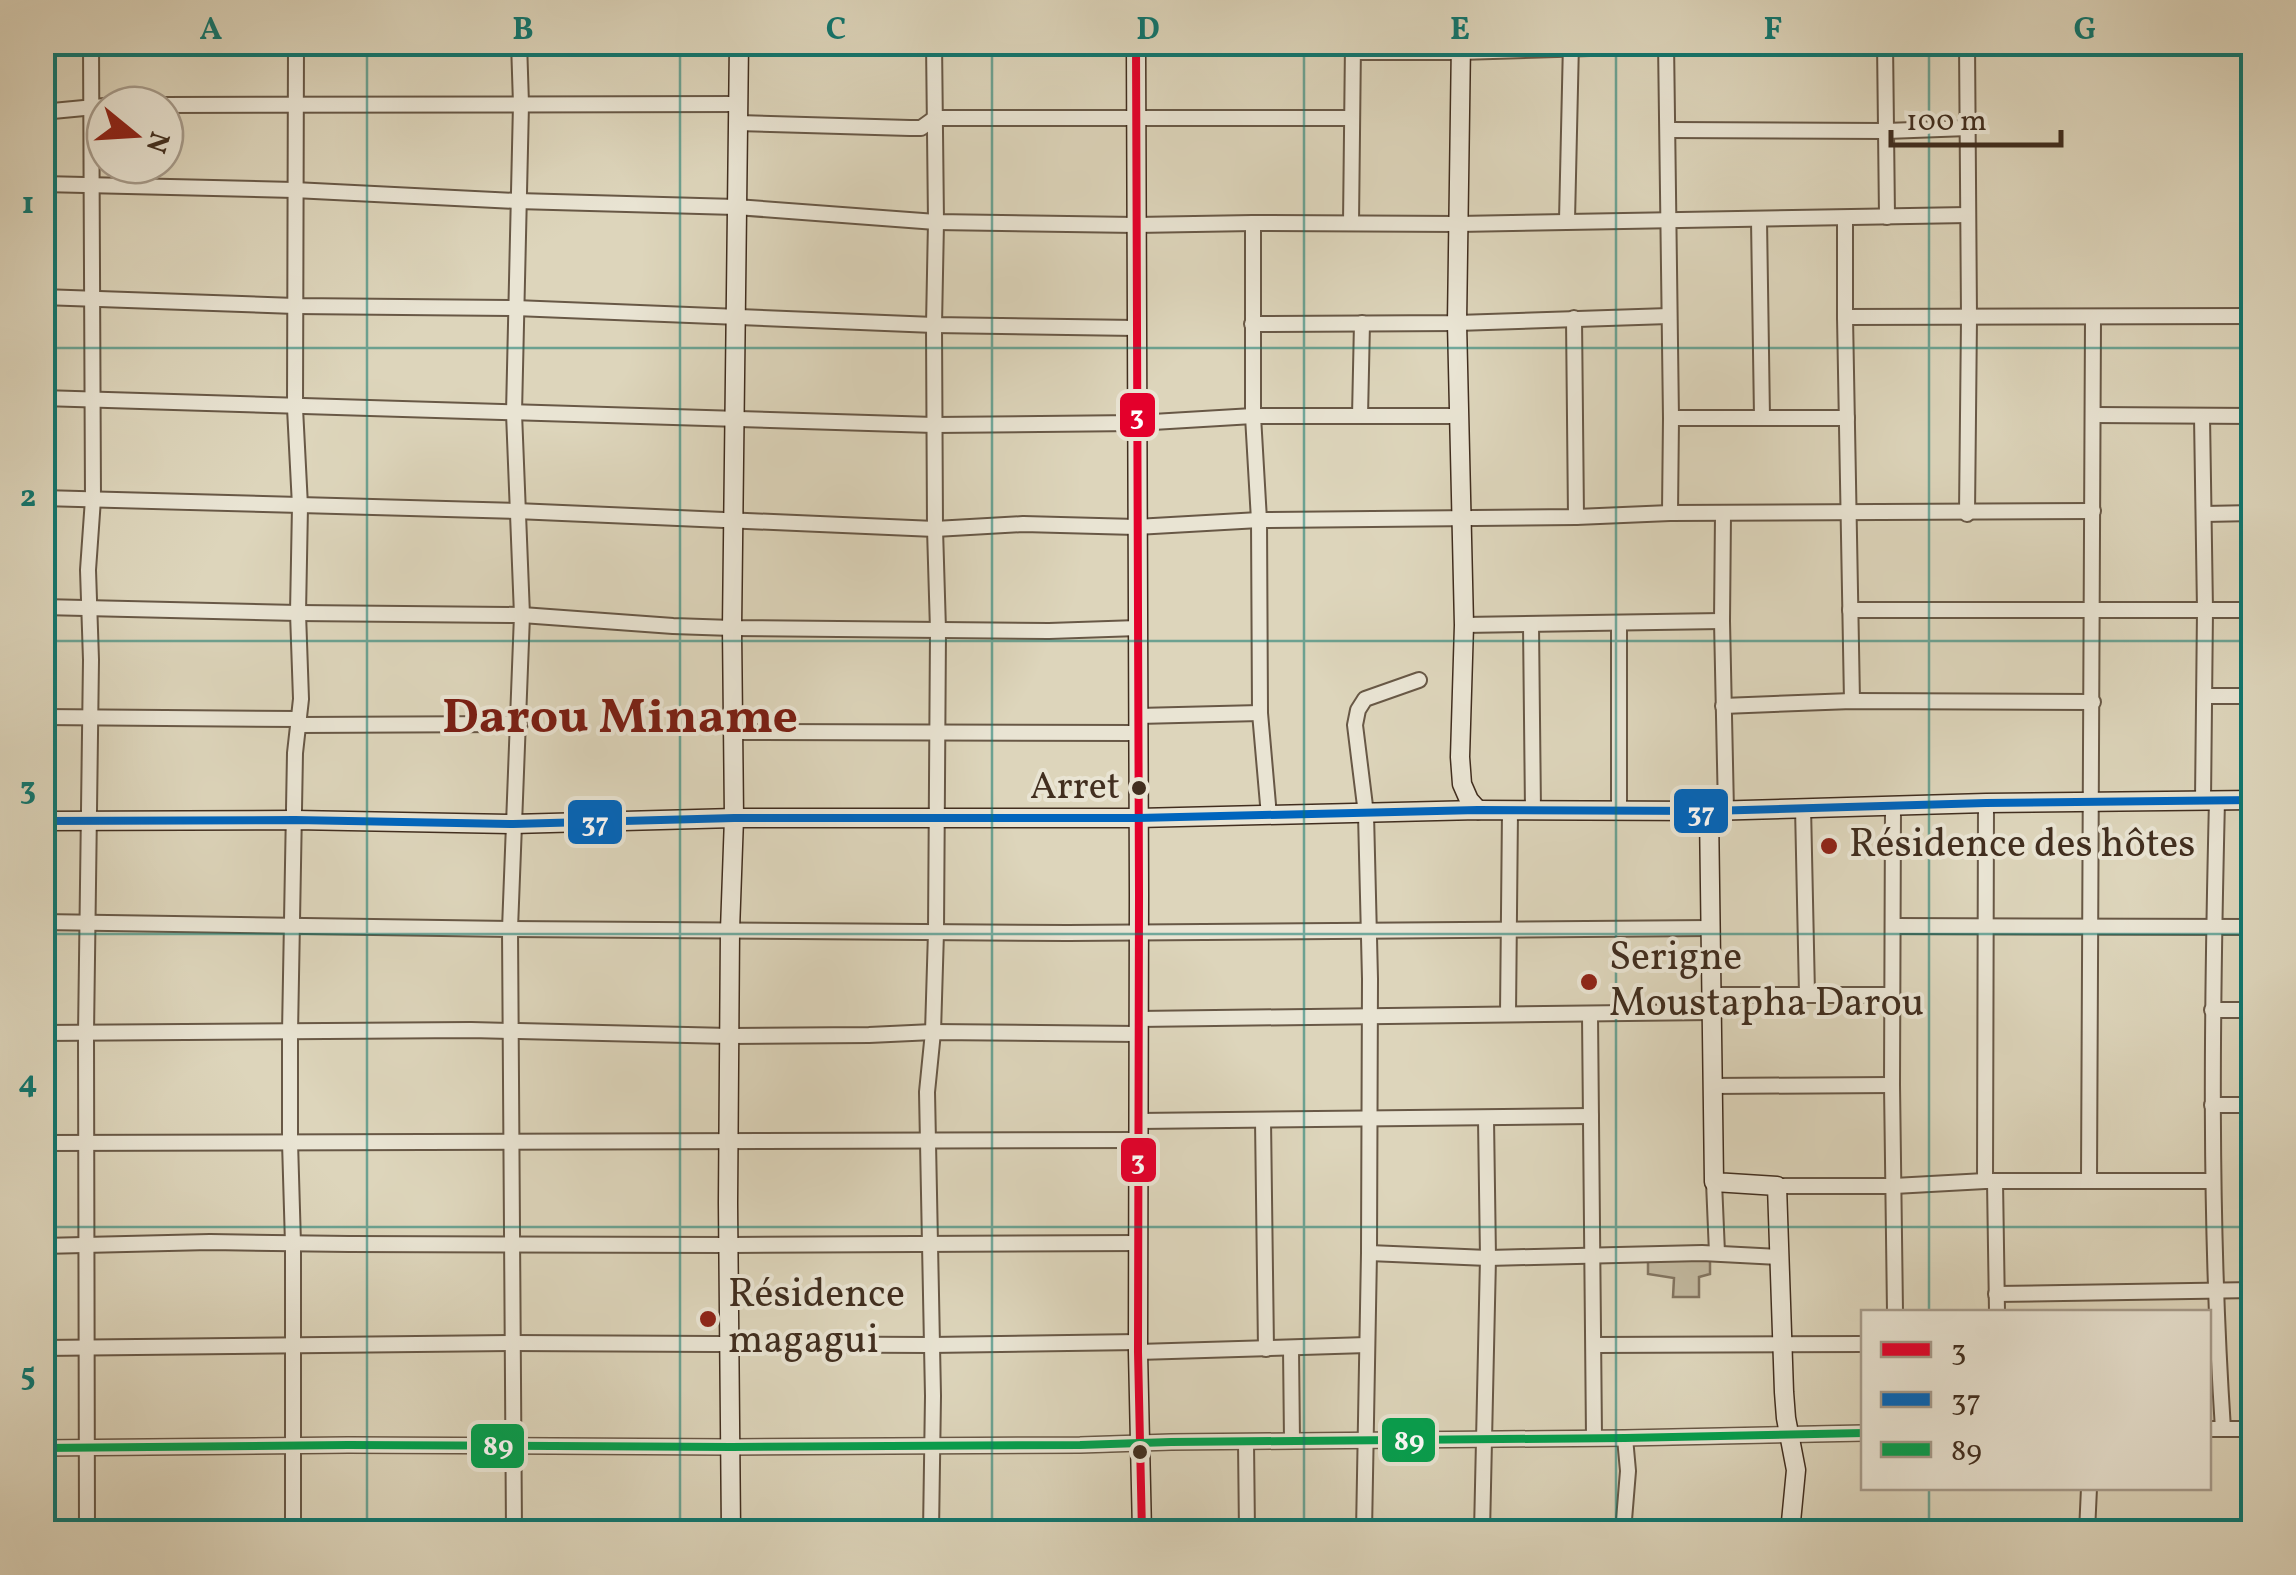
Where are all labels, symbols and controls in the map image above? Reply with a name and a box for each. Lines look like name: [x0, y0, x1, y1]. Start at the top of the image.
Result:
text: A: [200, 9, 223, 53]
text: B: [512, 9, 534, 53]
text: C: [826, 9, 846, 53]
text: D: [1136, 9, 1160, 53]
text: E: [1450, 9, 1470, 53]
text: F: [1764, 9, 1783, 53]
text: G: [2074, 9, 2096, 53]
north arrow: [85, 85, 185, 185]
scale bar: [1891, 85, 2061, 147]
text: 100 m: [1906, 101, 1987, 143]
text: N: [135, 126, 178, 158]
text: 1: [22, 183, 34, 227]
line badge: 3: [1118, 391, 1157, 439]
text: 3: [1130, 397, 1144, 436]
text: 2: [20, 476, 36, 520]
district label: Darou Miname: [442, 684, 798, 754]
place label: Arret: [1030, 762, 1120, 815]
text: 3: [20, 769, 36, 813]
marker: Arret: [1129, 778, 1149, 798]
line badge: 37: [1672, 787, 1730, 835]
text: 37: [1687, 794, 1715, 833]
line badge: 37: [566, 798, 624, 846]
text: 37: [581, 804, 609, 843]
place label: Résidence des hôtes: [1849, 818, 2195, 874]
marker: Résidence des hôtes: [1818, 835, 1840, 857]
place label: Serigne Moustapha Darou: [1609, 931, 1924, 1033]
marker: Serigne Moustapha Darou: [1578, 971, 1600, 993]
text: 4: [18, 1062, 38, 1106]
line badge: 3: [1119, 1136, 1158, 1184]
text: 3: [1131, 1142, 1145, 1181]
place label: Résidence magagui: [728, 1268, 905, 1370]
marker: Résidence magagui: [697, 1308, 719, 1330]
legend: [1861, 1310, 2211, 1490]
text: 3: [1951, 1331, 1966, 1373]
text: 5: [20, 1355, 36, 1399]
text: 37: [1951, 1381, 1981, 1423]
line badge: 89: [1380, 1416, 1437, 1464]
line badge: 89: [469, 1422, 526, 1470]
text: 89: [1394, 1423, 1424, 1462]
text: 89: [483, 1428, 513, 1467]
text: 89: [1951, 1431, 1982, 1473]
unlabelled marker: [1130, 1442, 1150, 1462]

